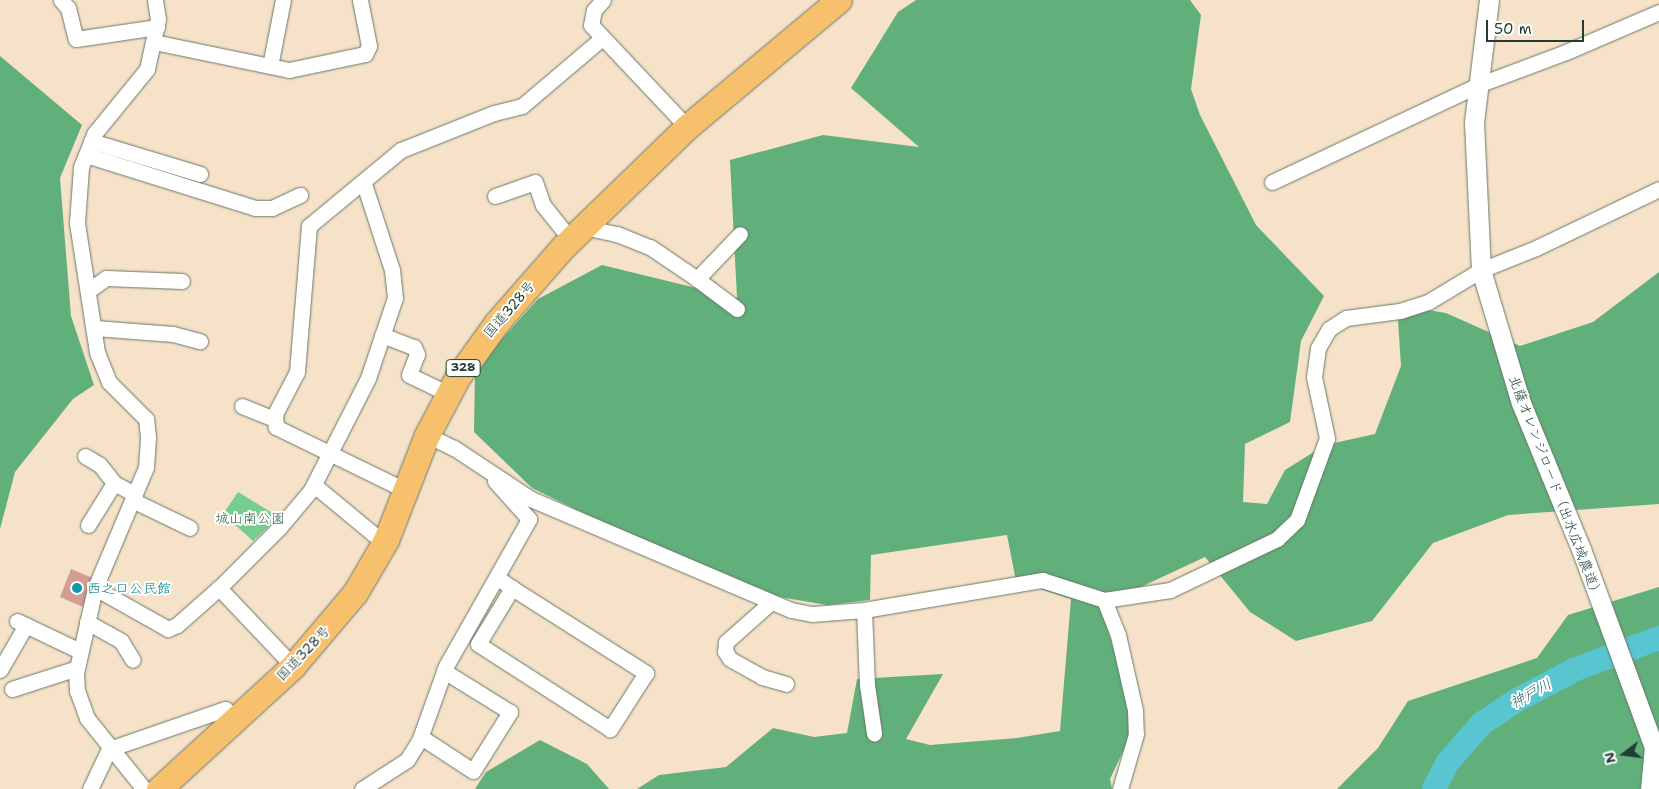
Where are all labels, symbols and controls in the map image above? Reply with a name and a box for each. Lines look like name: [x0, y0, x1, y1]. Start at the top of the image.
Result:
scale bar: [1489, 10, 1586, 42]
text: 50 m: [1494, 19, 1532, 39]
street label: 国道328号: [480, 277, 538, 341]
road number: 328: [446, 358, 480, 378]
street label: 北薩オレンジロード（出水広域農道）: [1506, 373, 1606, 601]
park label: 城山南公園: [215, 510, 285, 526]
place label: 西之口公民館: [87, 580, 171, 596]
marker: 西之口公民館: [71, 582, 83, 594]
street label: 国道328号: [273, 622, 333, 684]
water label: 神戸川: [1507, 675, 1555, 713]
north arrow: [1599, 729, 1649, 779]
text: N: [1599, 750, 1620, 766]

